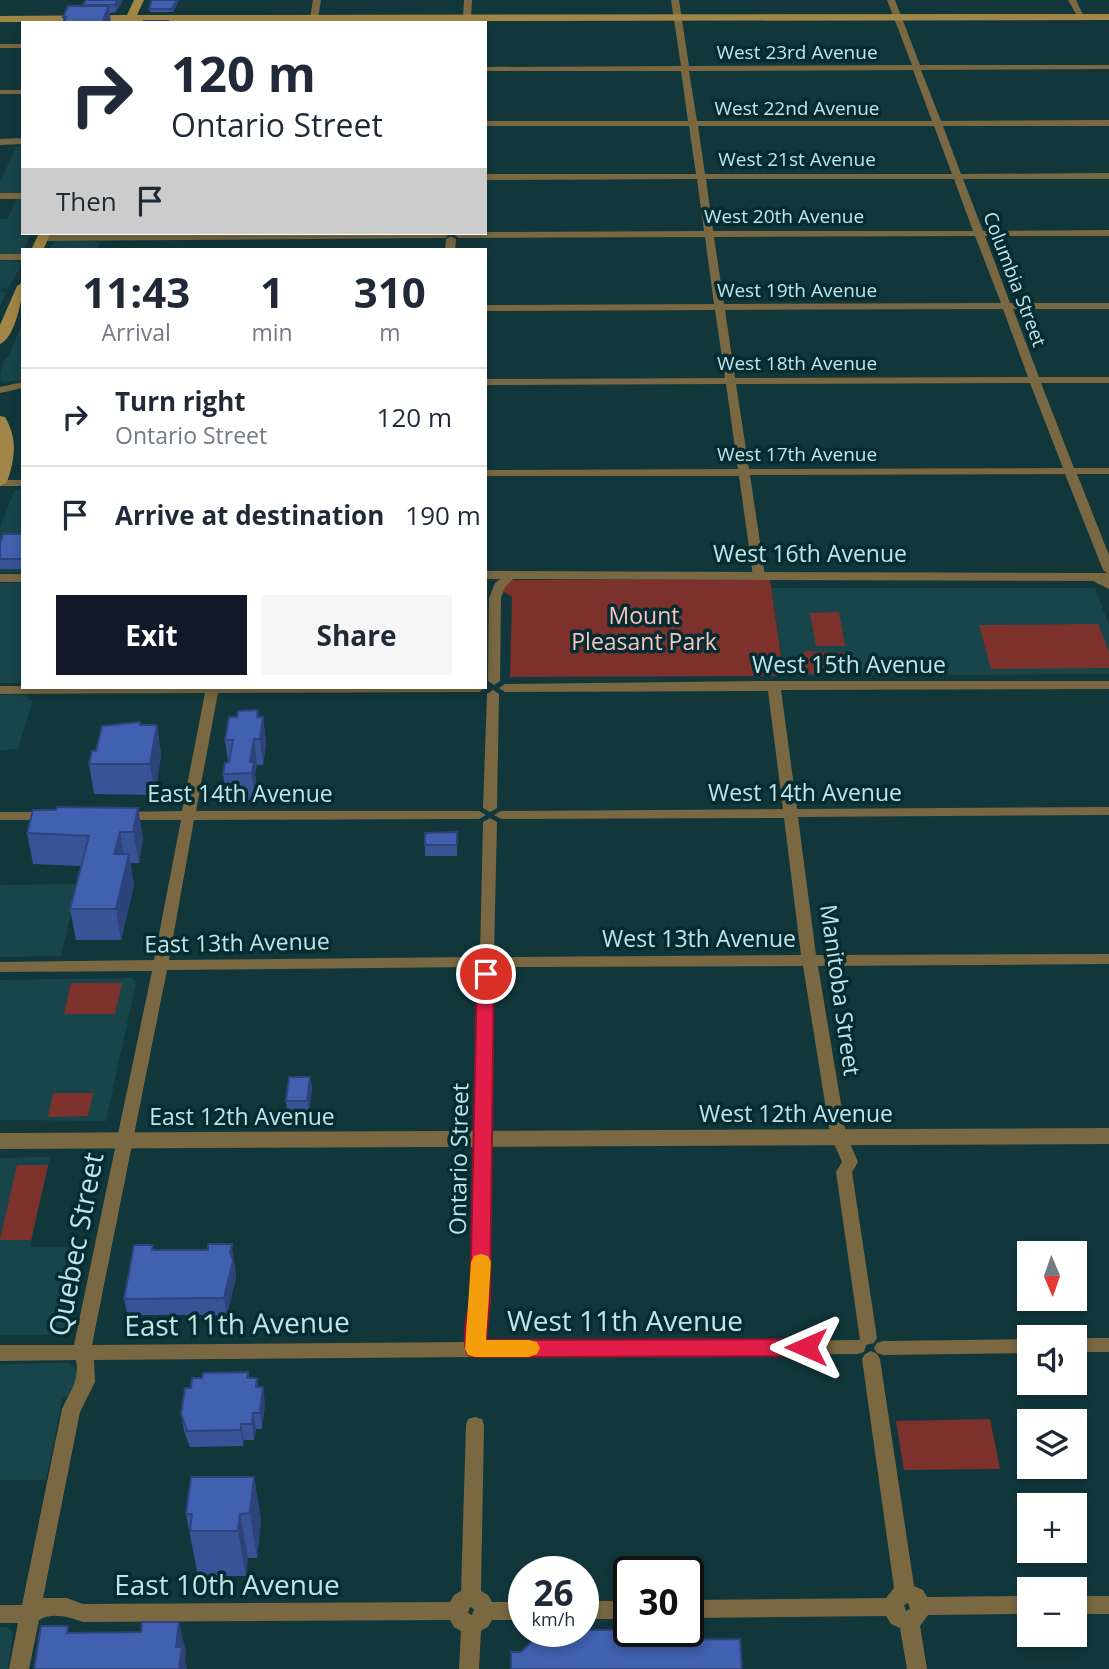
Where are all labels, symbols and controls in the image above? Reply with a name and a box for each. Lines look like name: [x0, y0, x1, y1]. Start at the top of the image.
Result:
street label: West 23rd Avenue: [716, 39, 878, 65]
text: 120 m: [171, 40, 316, 106]
icon: right: [56, 49, 147, 140]
street label: West 22nd Avenue: [714, 95, 880, 121]
text: Ontario Street: [171, 103, 383, 146]
street label: West 21st Avenue: [718, 146, 876, 172]
icon: arrive: [131, 182, 169, 220]
text: Then: [56, 183, 117, 219]
street label: West 20th Avenue: [704, 203, 864, 229]
street label: Columbia Street: [977, 208, 1053, 350]
text: 11:43: [82, 263, 190, 320]
text: 1: [260, 263, 284, 320]
text: 310: [354, 263, 426, 320]
street label: West 19th Avenue: [717, 277, 877, 303]
text: Arrival: [102, 316, 171, 348]
text: min: [251, 316, 293, 348]
text: m: [379, 316, 400, 348]
street label: West 18th Avenue: [717, 350, 877, 376]
text: Turn right: [115, 383, 246, 419]
icon: right: [56, 398, 94, 436]
text: 120 m: [377, 399, 452, 435]
text: Ontario Street: [115, 419, 267, 451]
street label: West 17th Avenue: [717, 441, 877, 467]
icon: arrive: [56, 496, 94, 534]
text: Arrive at destination: [115, 497, 384, 533]
text: 190 m: [405, 497, 481, 533]
street label: West 16th Avenue: [713, 537, 907, 569]
button: Exit: [56, 595, 247, 675]
button: Share: [261, 595, 452, 675]
park label: Mount Pleasant Park: [571, 599, 717, 657]
street label: West 15th Avenue: [752, 648, 946, 680]
street label: West 14th Avenue: [708, 776, 902, 808]
street label: East 14th Avenue: [147, 777, 333, 809]
street label: Manitoba Street: [813, 902, 869, 1078]
street label: West 13th Avenue: [602, 922, 796, 954]
street label: East 13th Avenue: [144, 924, 330, 960]
pin: [456, 944, 516, 1004]
icon: arrive: [467, 955, 505, 993]
street label: Ontario Street: [441, 1083, 475, 1235]
street label: West 12th Avenue: [699, 1097, 893, 1129]
street label: East 12th Avenue: [149, 1100, 335, 1132]
street label: Quebec Street: [39, 1149, 111, 1339]
north arrow: [1017, 1241, 1087, 1311]
map controls: [1017, 1241, 1087, 1647]
street label: West 11th Avenue: [507, 1301, 743, 1339]
street label: East 11th Avenue: [124, 1302, 350, 1344]
position arrow: [769, 1310, 843, 1384]
button: sound: [1017, 1325, 1087, 1395]
button: layers: [1017, 1409, 1087, 1479]
button: +: [1017, 1493, 1087, 1563]
speed limit sign: 30: [613, 1556, 704, 1647]
street label: East 10th Avenue: [114, 1565, 340, 1603]
text: 26: [533, 1569, 574, 1616]
button: −: [1017, 1577, 1087, 1647]
text: km/h: [532, 1607, 575, 1631]

